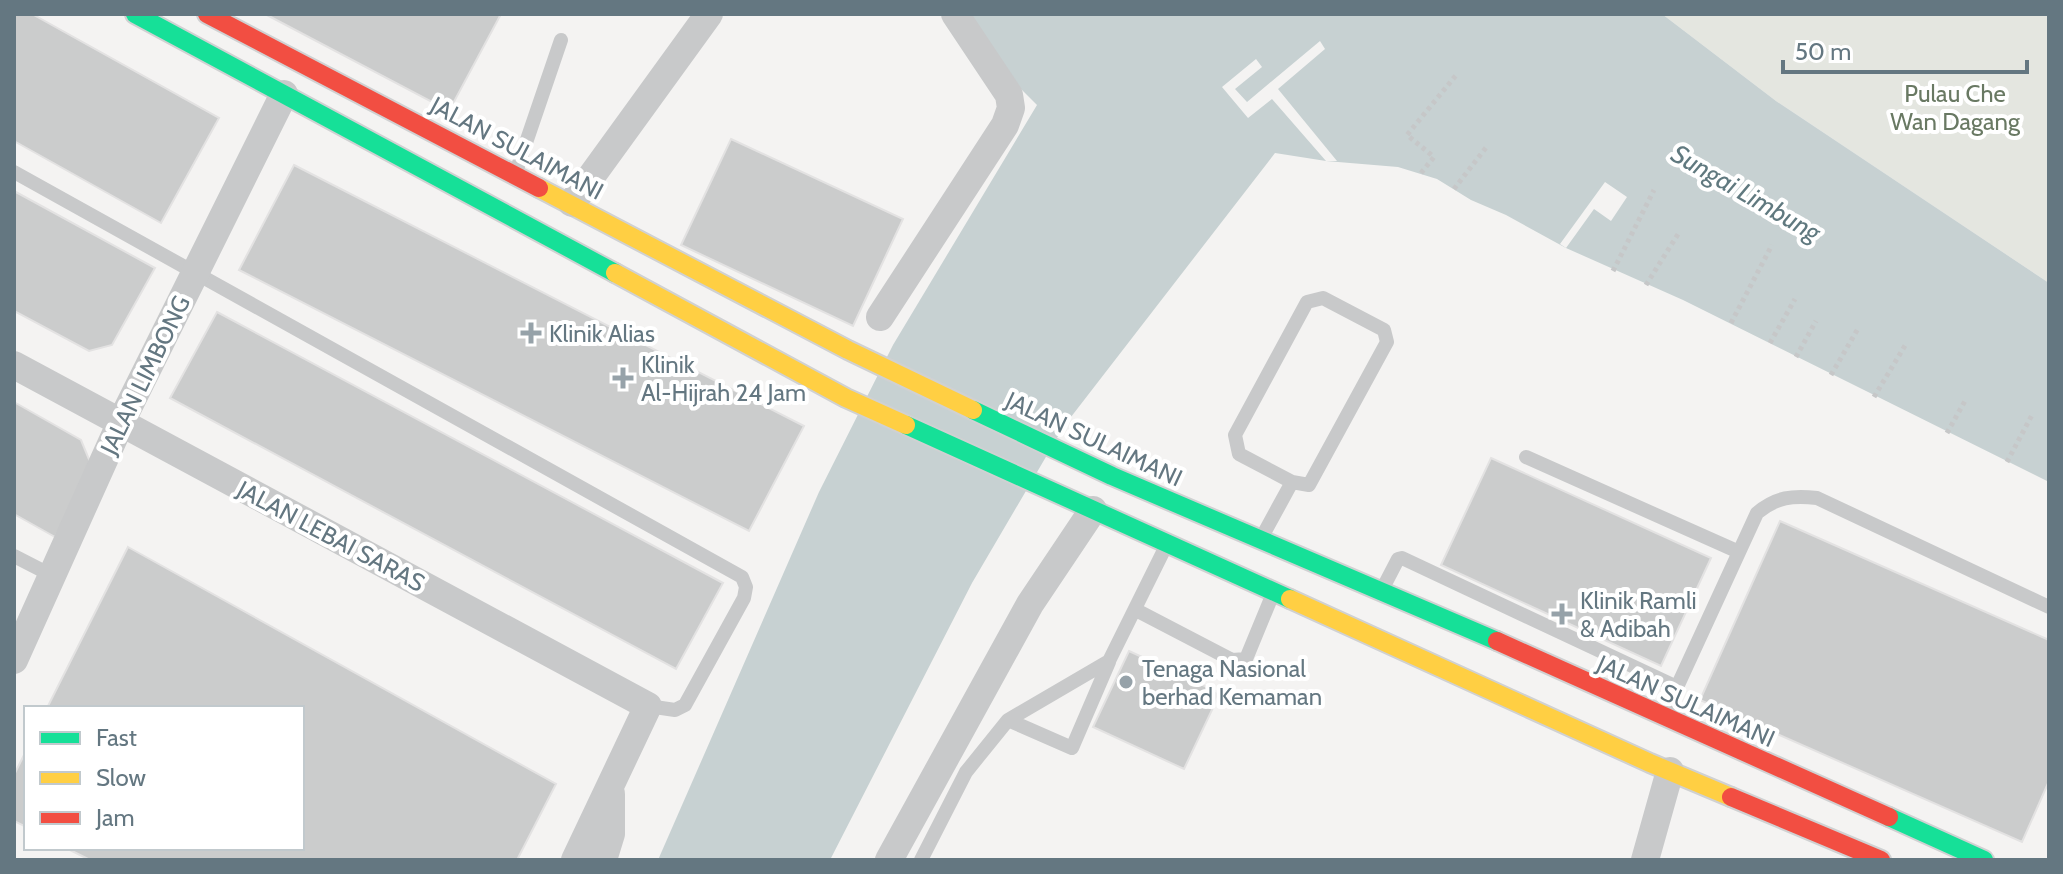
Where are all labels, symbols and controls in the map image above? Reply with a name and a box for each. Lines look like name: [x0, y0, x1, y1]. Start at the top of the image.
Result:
scale bar: [1783, 24, 2027, 74]
text: 50 m: [1795, 37, 1851, 66]
park label: Pulau Che Wan Dagang: [1890, 79, 2021, 136]
street label: JALAN SULAIMANI: [425, 90, 608, 206]
water label: Sungai Limbung: [1666, 137, 1827, 249]
street label: JALAN LIMBONG: [94, 291, 196, 460]
place label: Klinik Alias: [549, 319, 655, 348]
marker: Klinik Alias: [520, 322, 542, 344]
place label: Klinik Al-Hijrah 24 Jam: [641, 350, 806, 407]
marker: Klinik Al-Hijrah 24 Jam: [612, 367, 634, 389]
street label: JALAN SULAIMANI: [1000, 385, 1187, 493]
street label: JALAN LEBAI SARAS: [231, 474, 430, 598]
place label: Klinik Ramli & Adibah: [1580, 586, 1697, 643]
marker: Klinik Ramli & Adibah: [1551, 603, 1573, 625]
street label: JALAN SULAIMANI: [1592, 648, 1779, 753]
place label: Tenaga Nasional berhad Kemaman: [1142, 654, 1322, 711]
marker: Tenaga Nasional berhad Kemaman: [1117, 673, 1135, 691]
legend: [24, 706, 304, 850]
text: Fast: [96, 723, 137, 752]
text: Slow: [96, 763, 146, 792]
text: Jam: [95, 803, 134, 832]

